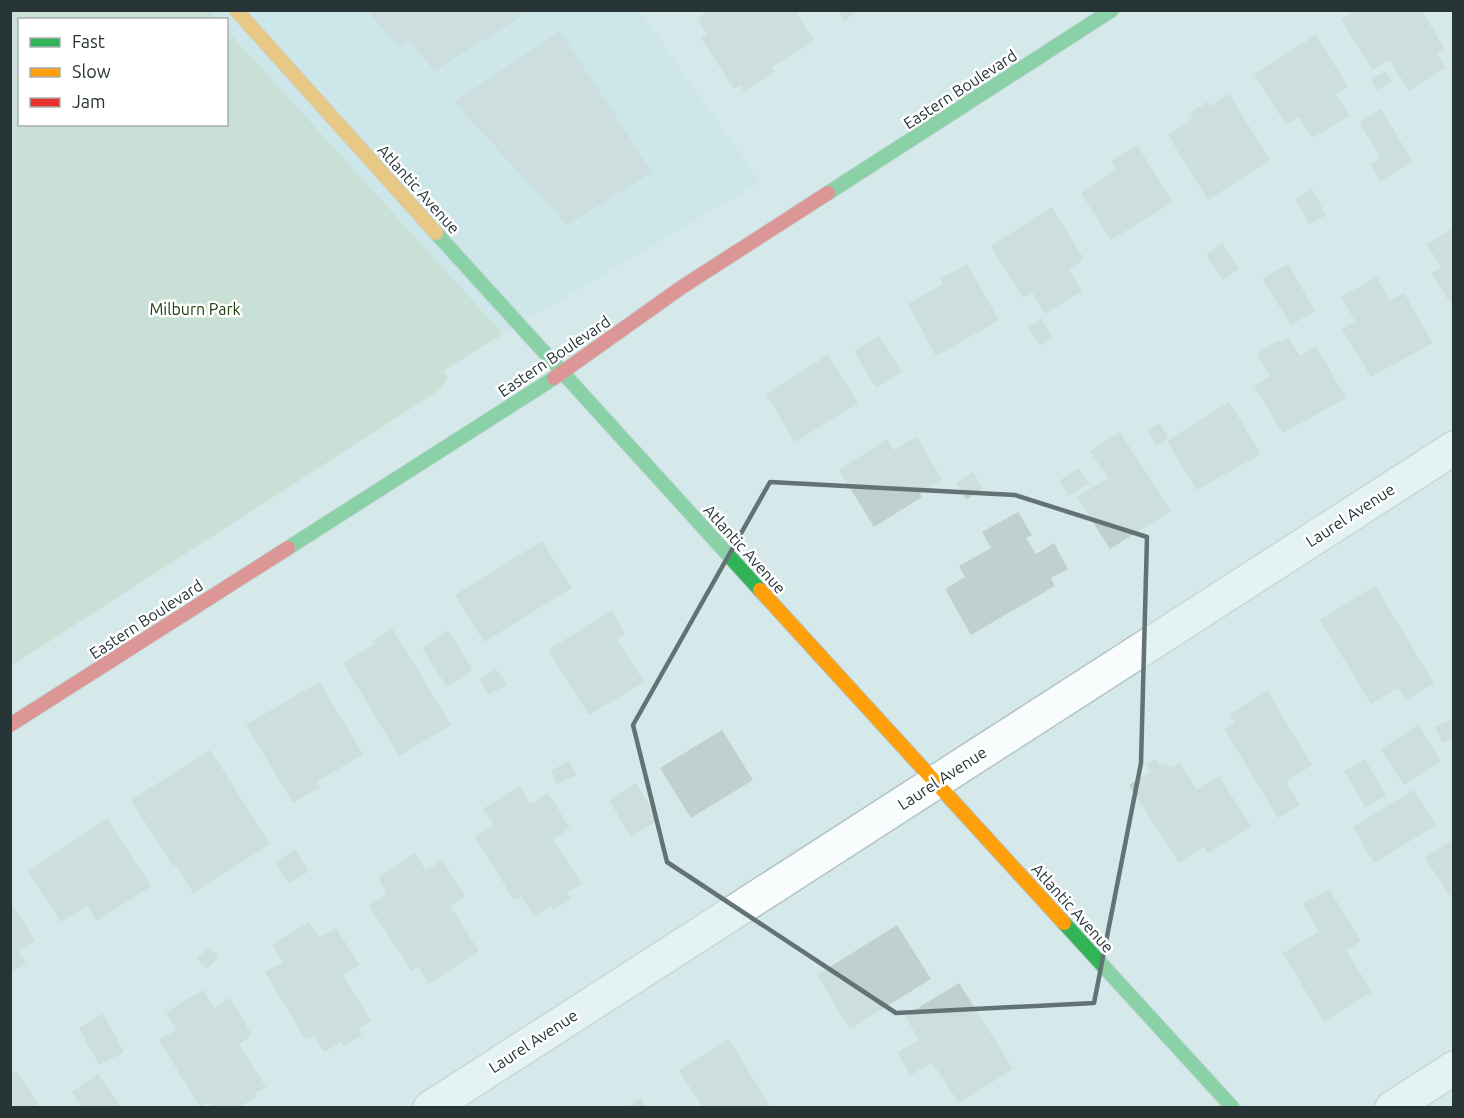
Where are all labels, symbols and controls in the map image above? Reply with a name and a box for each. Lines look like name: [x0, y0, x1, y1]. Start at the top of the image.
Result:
legend: [18, 18, 228, 126]
text: Fast: [72, 31, 105, 51]
street label: Eastern Boulevard: [900, 46, 1020, 132]
text: Slow: [72, 61, 111, 81]
text: Jam: [72, 91, 106, 111]
street label: Atlantic Avenue: [374, 141, 464, 237]
park label: Milburn Park: [149, 300, 241, 318]
street label: Eastern Boulevard: [495, 312, 613, 400]
street label: Laurel Avenue: [1302, 480, 1398, 550]
street label: Atlantic Avenue: [700, 501, 790, 597]
street label: Eastern Boulevard: [86, 576, 206, 662]
street label: Laurel Avenue: [894, 743, 990, 813]
street label: Atlantic Avenue: [1028, 860, 1118, 956]
street label: Laurel Avenue: [485, 1006, 581, 1076]

